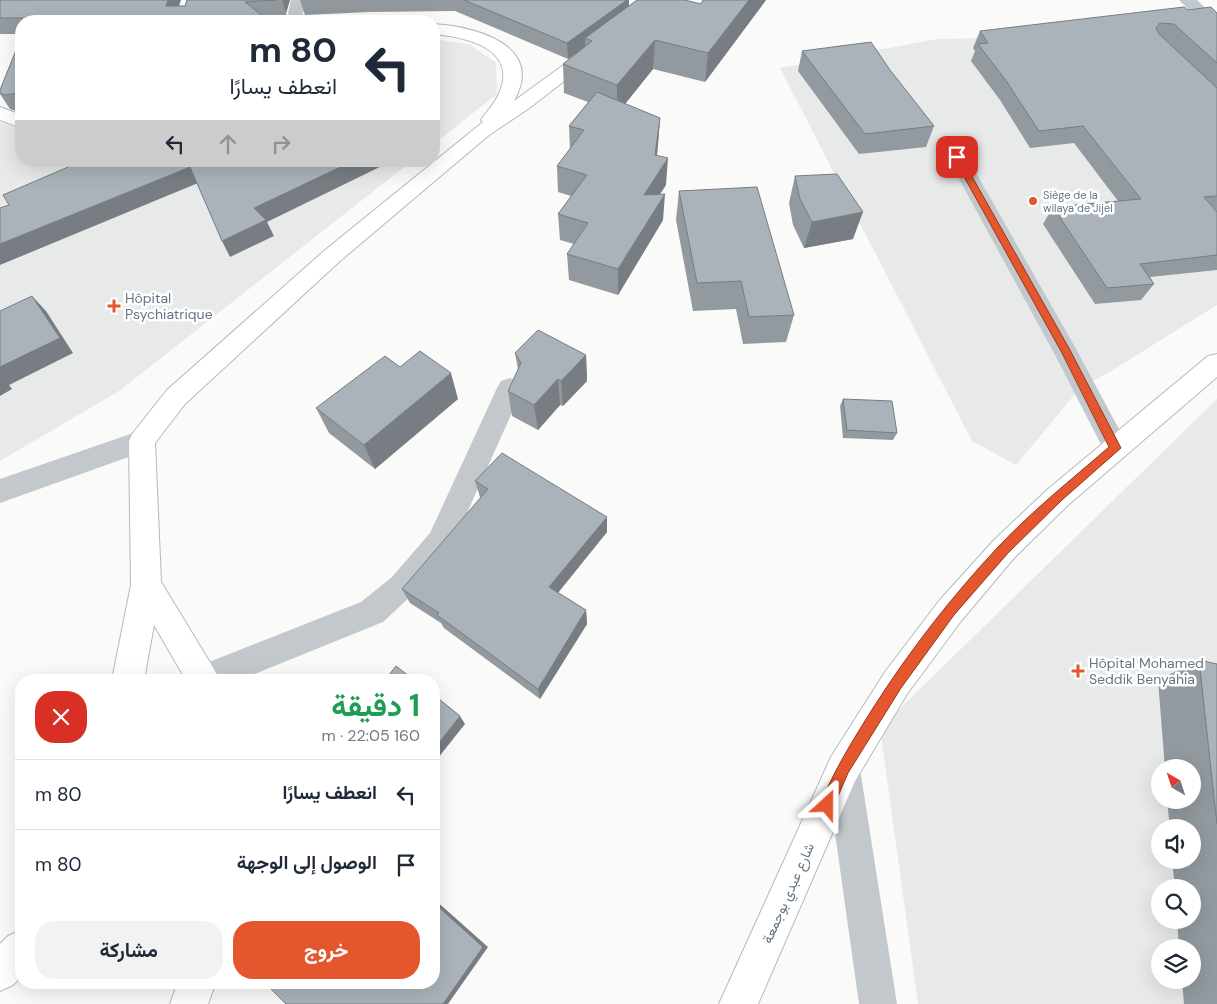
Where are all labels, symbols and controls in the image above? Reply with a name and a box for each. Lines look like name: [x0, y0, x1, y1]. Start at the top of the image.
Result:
text: 80 m: [249, 27, 337, 73]
icon: left: [355, 35, 420, 100]
text: انعطف يسارًا: [230, 72, 337, 101]
icon: left: [161, 130, 189, 158]
icon: ahead: [214, 130, 242, 158]
icon: right: [267, 130, 295, 158]
pin: [936, 136, 978, 178]
icon: arrive: [943, 143, 971, 171]
place label: Siège de la wilaya de Jijel: [1043, 188, 1113, 215]
marker: Siège de la wilaya de Jijel: [1027, 195, 1039, 207]
place label: Hôpital Psychiatrique: [125, 289, 213, 323]
marker: Hôpital Psychiatrique: [107, 299, 121, 313]
place label: Hôpital Mohamed Seddik Benyahia: [1089, 654, 1204, 688]
marker: Hôpital Mohamed Seddik Benyahia: [1071, 664, 1085, 678]
text: 1 دقيقة: [331, 686, 420, 725]
button: close: [35, 691, 87, 743]
text: 160 m · 22:05: [321, 725, 420, 746]
north arrow: [1151, 759, 1201, 809]
map controls: [1151, 759, 1201, 989]
position arrow: [800, 778, 852, 830]
text: انعطف يسارًا: [283, 780, 377, 805]
icon: left: [392, 781, 420, 809]
text: 80 m: [35, 782, 82, 807]
button: sound: [1151, 819, 1201, 869]
street label: شارع عبدي بوجمعة: [758, 840, 821, 947]
text: الوصول إلى الوجهة: [237, 850, 377, 875]
icon: arrive: [392, 851, 420, 879]
text: 80 m: [35, 852, 82, 877]
button: search: [1151, 879, 1201, 929]
button: مشاركة: [35, 921, 223, 979]
button: خروج: [233, 921, 420, 979]
button: layers: [1151, 939, 1201, 989]

